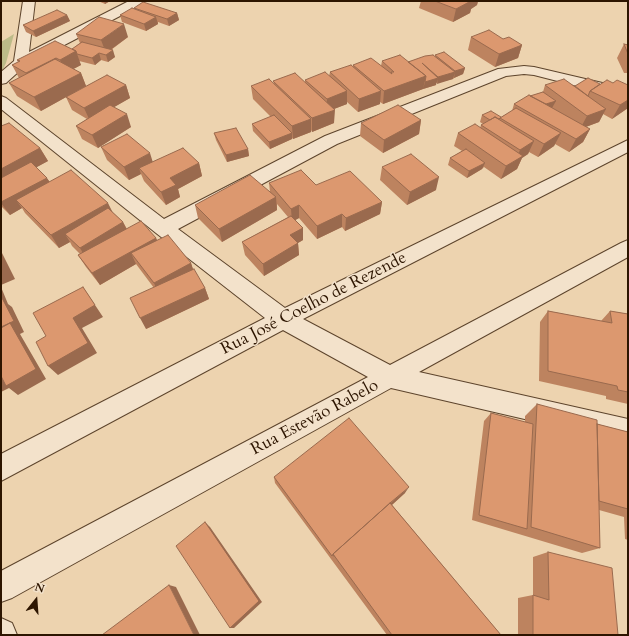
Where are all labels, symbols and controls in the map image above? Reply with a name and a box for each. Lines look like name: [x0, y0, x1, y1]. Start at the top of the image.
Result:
street label: Rua José Coelho de Rezende: [218, 248, 410, 360]
street label: Rua Estevão Rabelo: [248, 376, 382, 460]
text: N: [33, 579, 46, 597]
north arrow: [16, 580, 56, 620]

